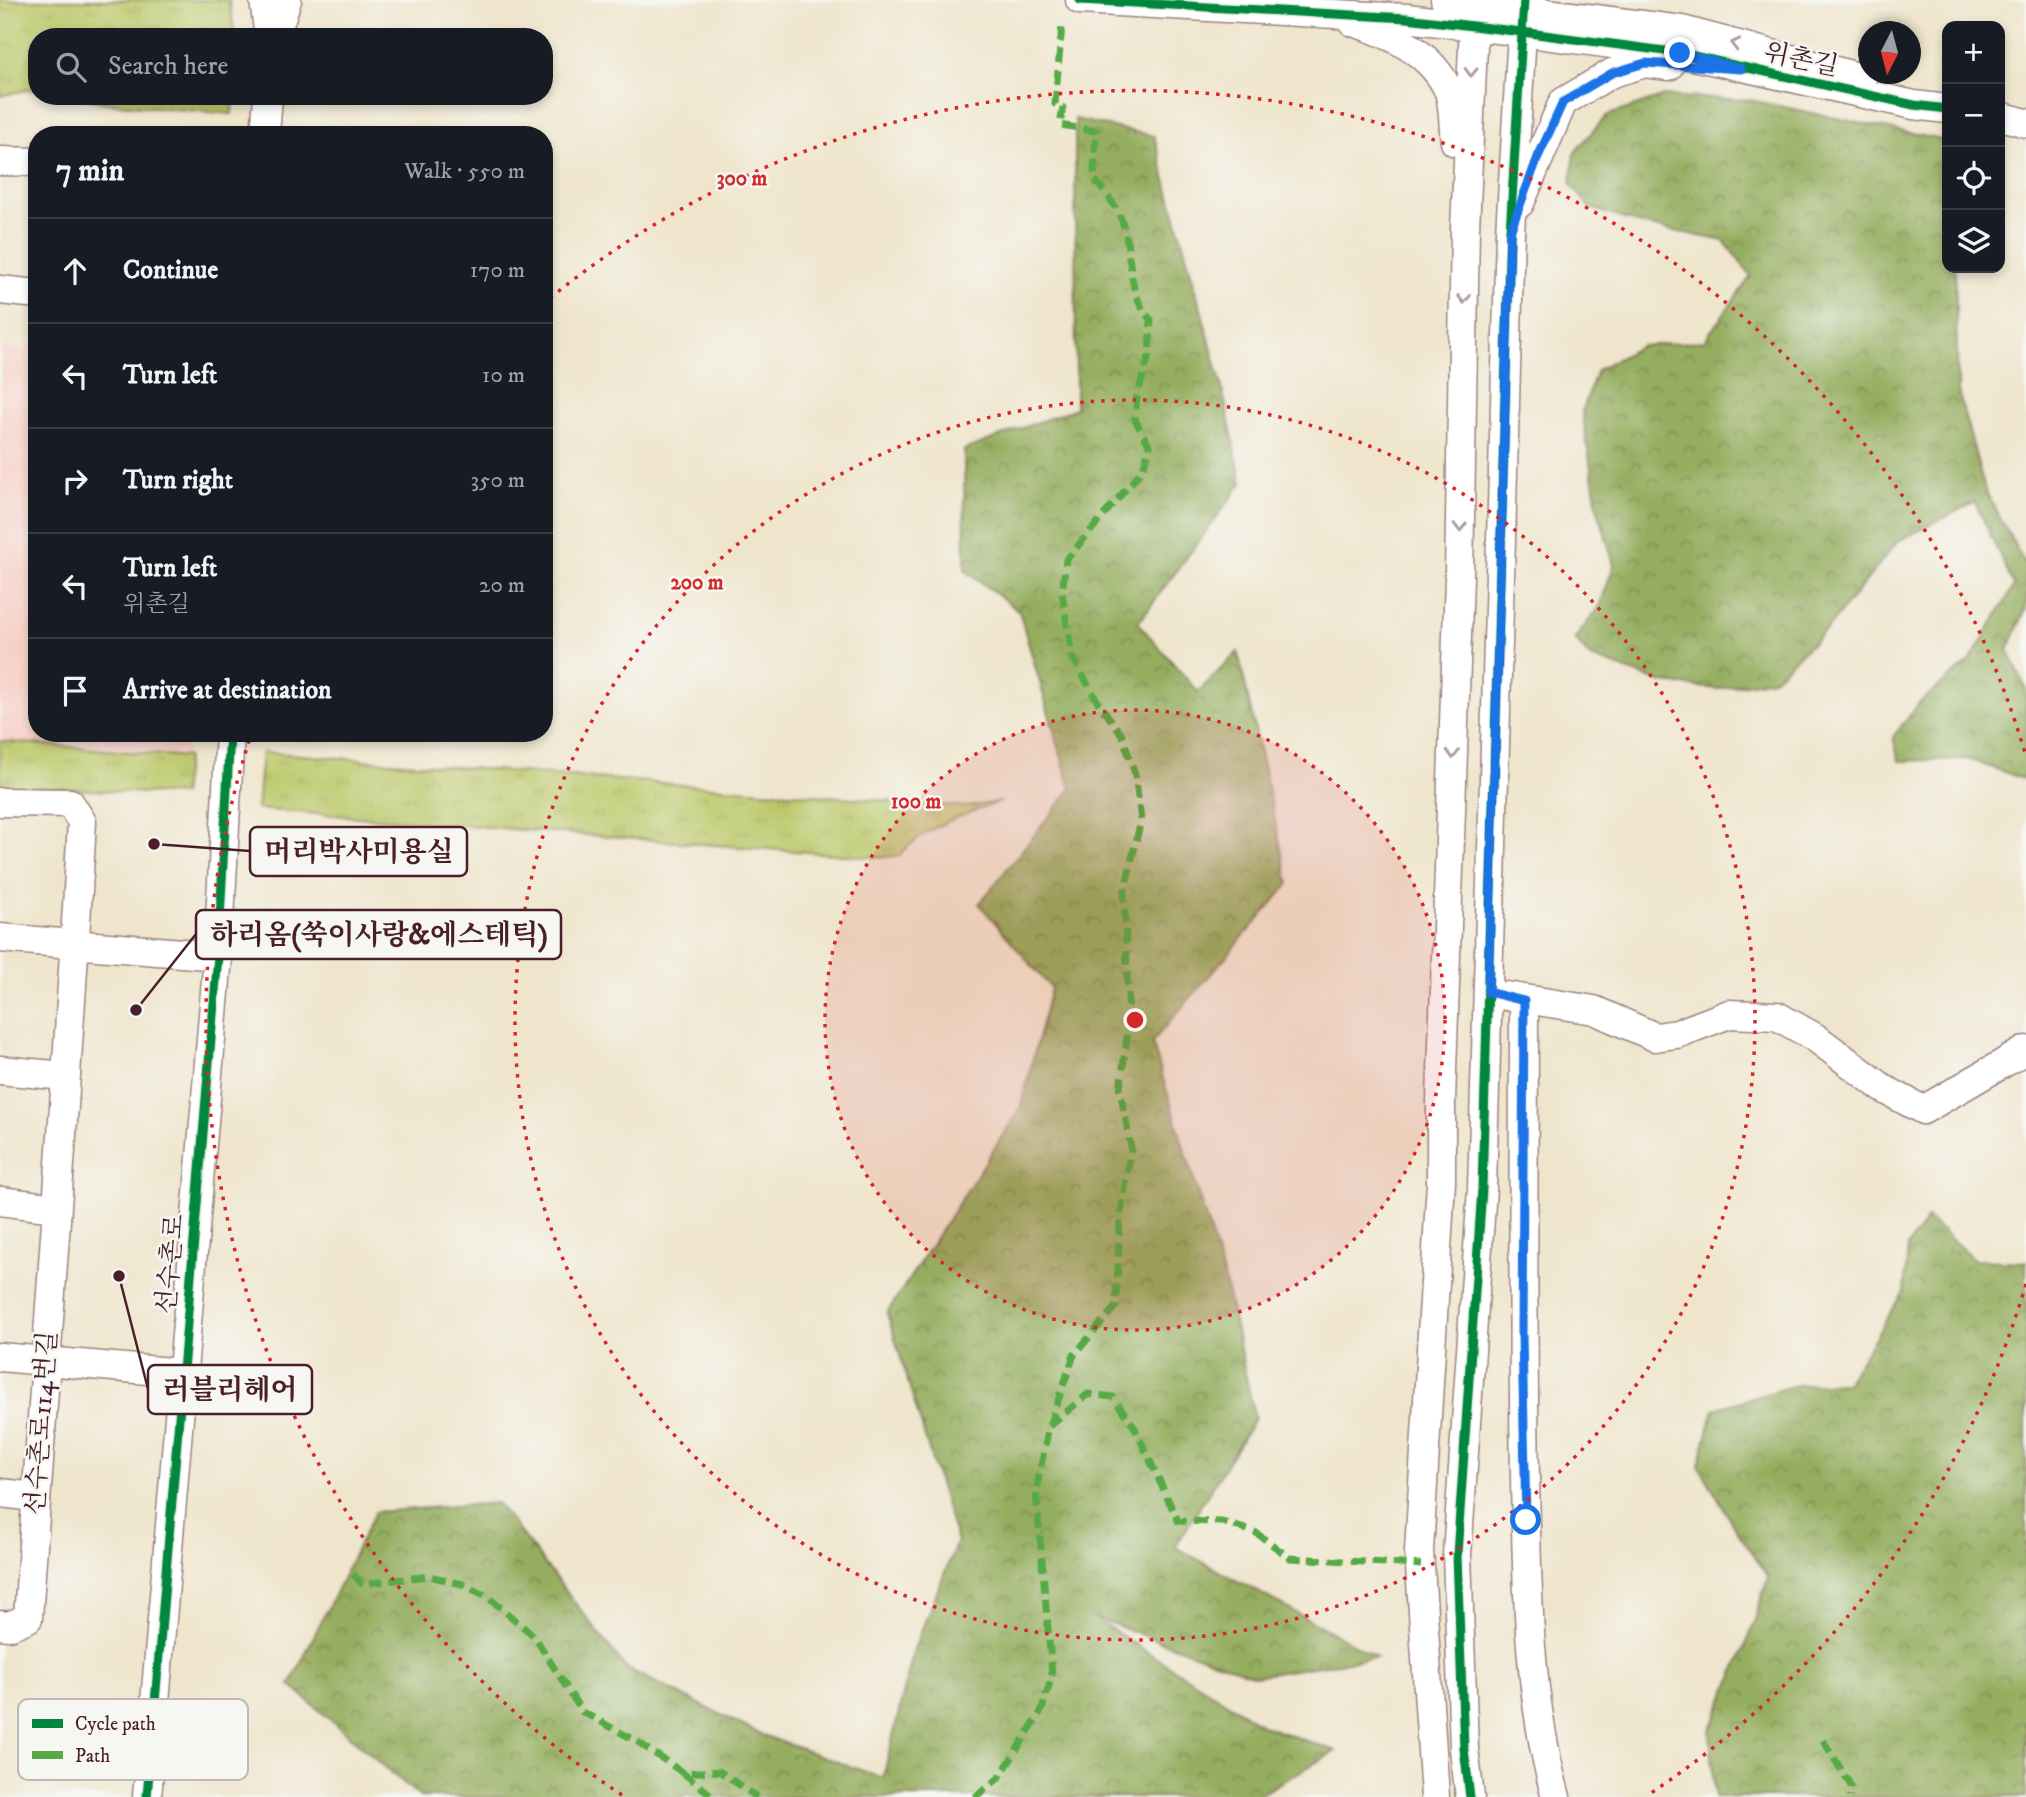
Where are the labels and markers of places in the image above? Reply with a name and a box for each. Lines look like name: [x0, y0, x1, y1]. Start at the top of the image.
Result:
callout: 머리박사미용실: [250, 827, 467, 876]
callout: 하리옴(쑥이사랑&에스테틱): [196, 910, 561, 959]
centre of rings: [1123, 1008, 1147, 1032]
callout: 러블리헤어: [148, 1365, 312, 1414]

